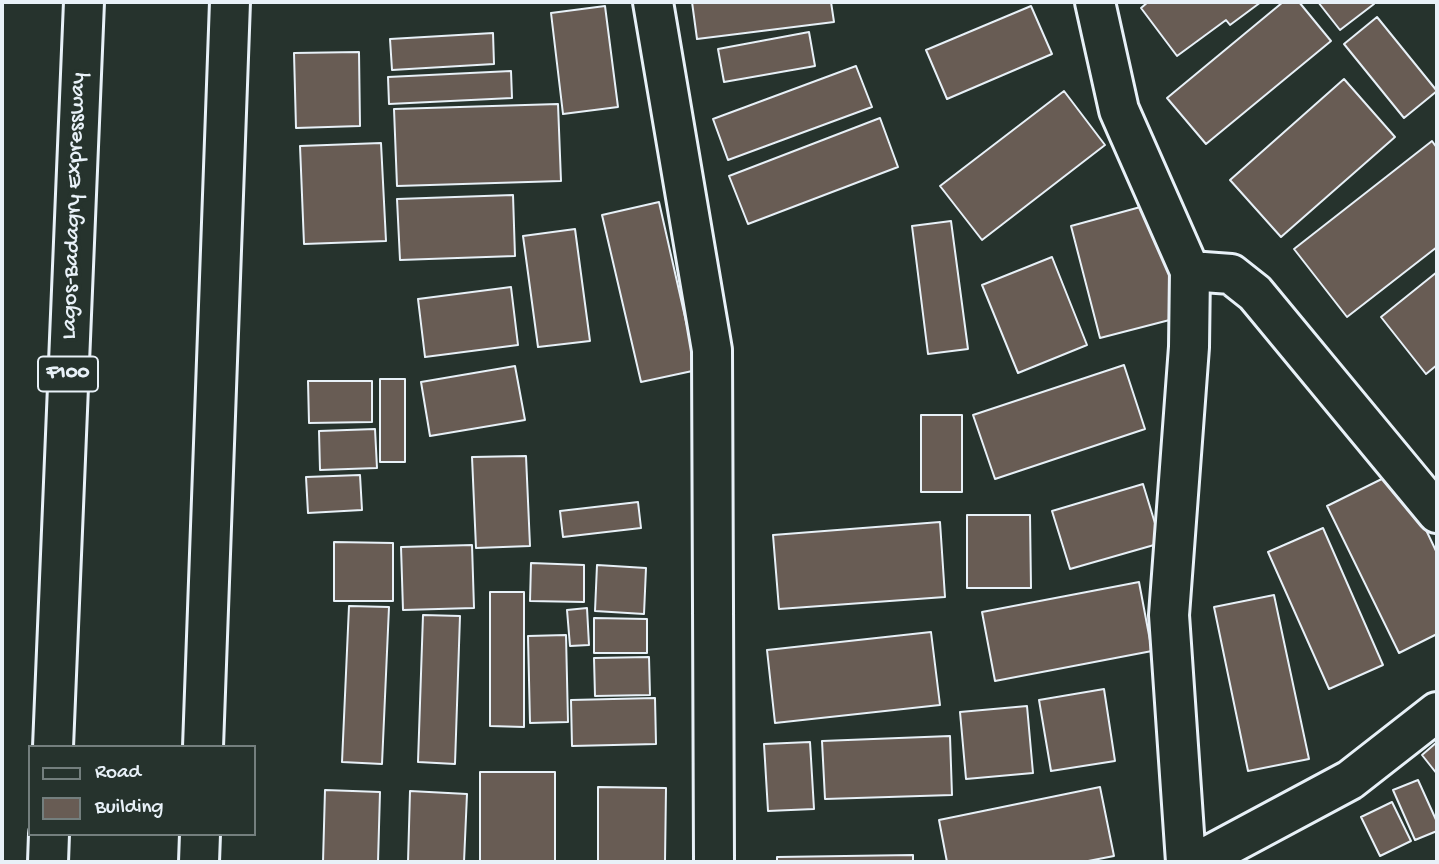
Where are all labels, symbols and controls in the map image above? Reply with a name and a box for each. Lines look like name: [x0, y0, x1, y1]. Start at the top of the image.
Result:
street label: Lagos-Badagry Expressway: [57, 72, 93, 340]
road number: F100: [38, 356, 98, 392]
legend: [28, 745, 256, 836]
text: Road: [95, 761, 141, 786]
text: Building: [95, 796, 164, 821]

